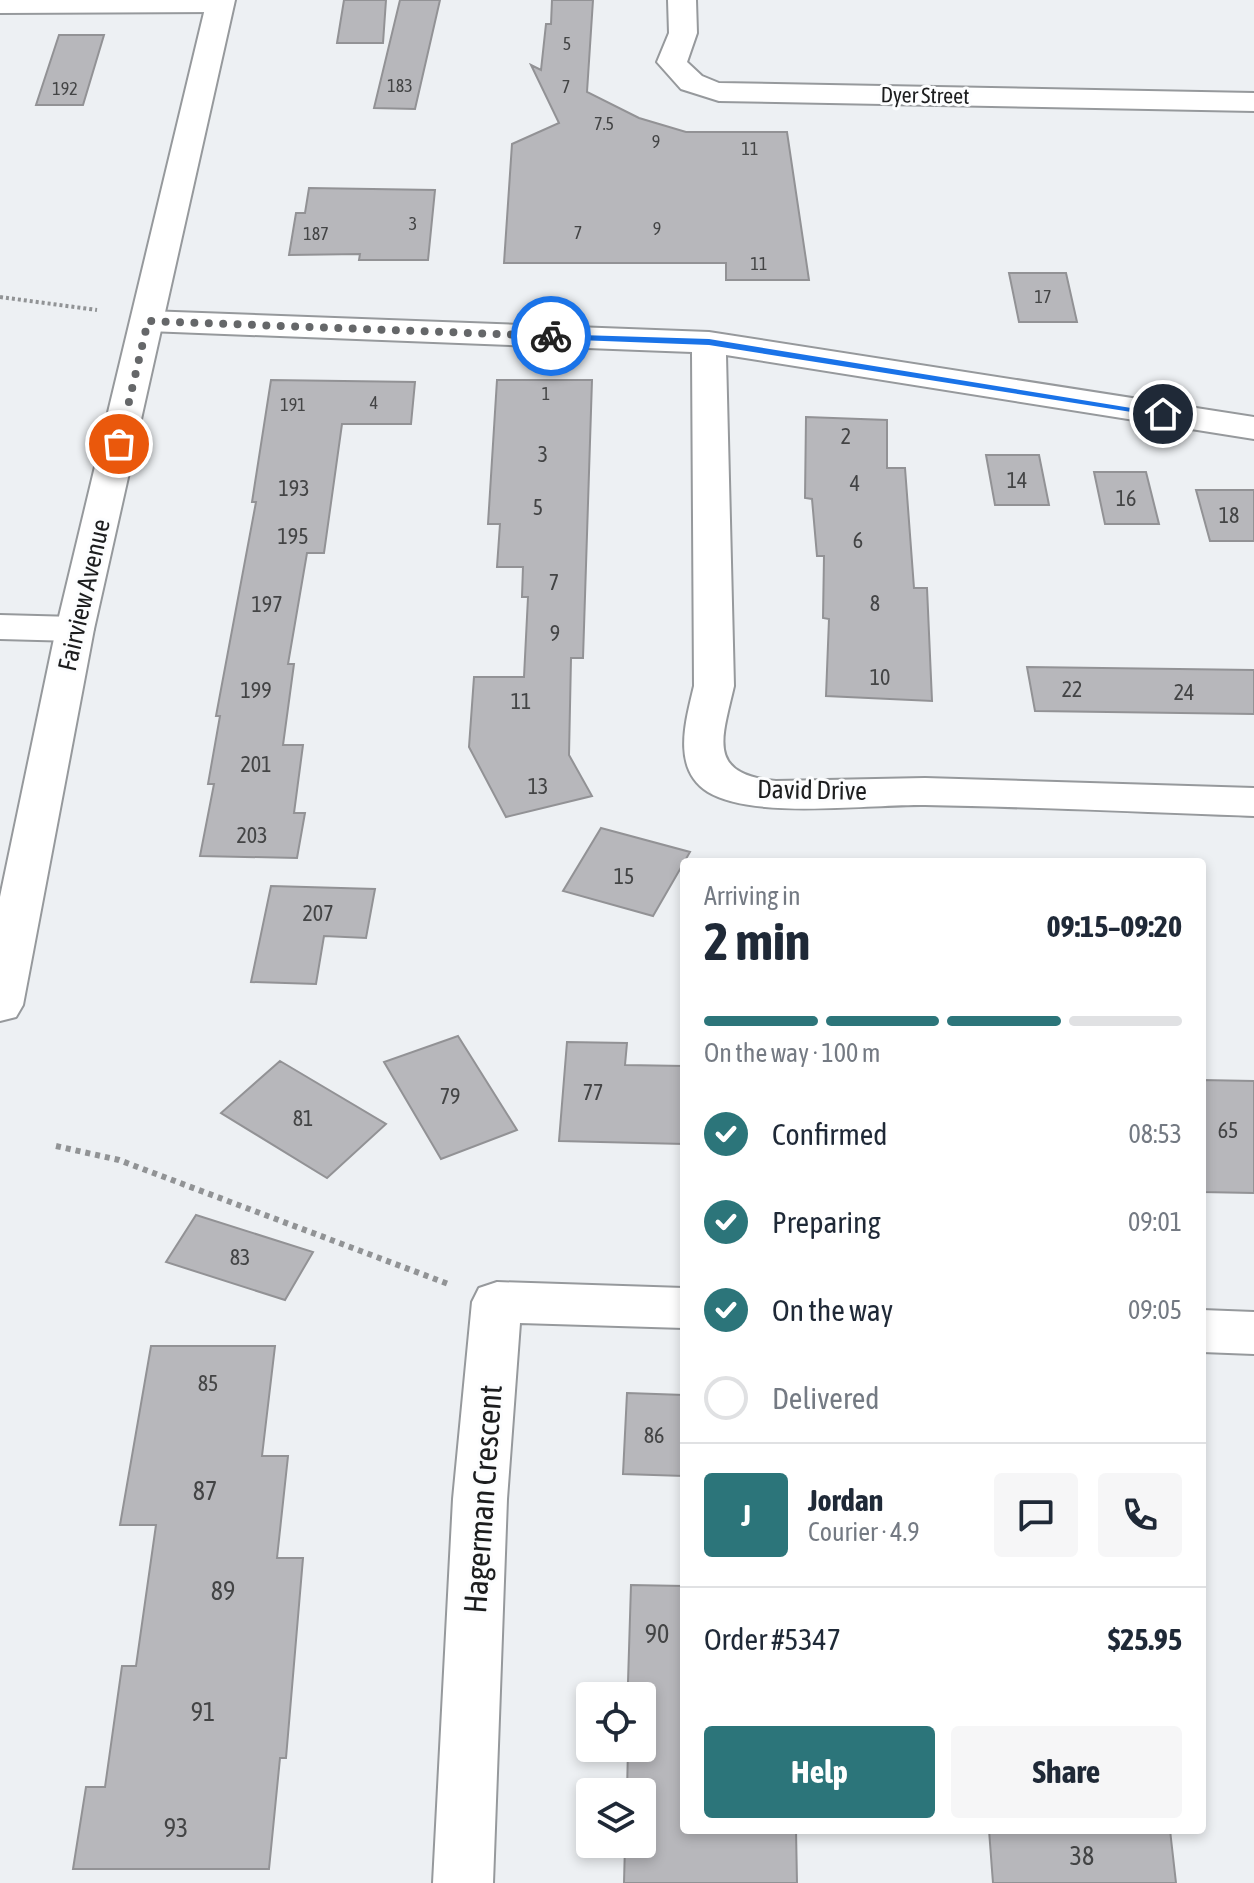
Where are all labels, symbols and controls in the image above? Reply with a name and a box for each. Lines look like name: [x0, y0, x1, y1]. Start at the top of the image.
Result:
house number: 5: [563, 33, 571, 54]
house number: 183: [387, 75, 413, 96]
house number: 7: [562, 76, 570, 97]
house number: 192: [52, 78, 78, 99]
street label: Dyer Street: [880, 81, 970, 109]
house number: 7.5: [594, 113, 614, 134]
house number: 9: [652, 131, 660, 152]
house number: 11: [742, 138, 758, 159]
house number: 3: [409, 213, 417, 234]
house number: 9: [653, 218, 661, 239]
house number: 7: [574, 222, 582, 243]
house number: 187: [303, 223, 329, 244]
house number: 11: [751, 253, 767, 274]
house number: 17: [1035, 286, 1051, 307]
courier: [511, 296, 591, 376]
icon: bike: [529, 314, 573, 358]
pin: [1129, 380, 1197, 448]
house number: 1: [542, 383, 550, 404]
house number: 4: [370, 392, 378, 413]
icon: home: [1141, 392, 1185, 436]
house number: 191: [280, 394, 306, 415]
pin: [85, 410, 153, 478]
icon: bag: [97, 422, 141, 466]
house number: 2: [841, 423, 851, 449]
house number: 3: [538, 441, 548, 467]
house number: 14: [1007, 467, 1027, 493]
house number: 4: [850, 470, 860, 496]
house number: 193: [278, 475, 310, 501]
house number: 16: [1116, 485, 1136, 511]
house number: 5: [533, 494, 543, 520]
house number: 18: [1219, 502, 1239, 528]
street label: Fairview Avenue: [52, 516, 116, 674]
house number: 195: [277, 523, 309, 549]
house number: 6: [853, 527, 863, 553]
house number: 7: [549, 569, 559, 595]
house number: 8: [870, 590, 880, 616]
house number: 197: [251, 591, 283, 617]
house number: 9: [550, 620, 560, 646]
house number: 10: [870, 664, 890, 690]
house number: 22: [1062, 676, 1082, 702]
house number: 199: [240, 677, 272, 703]
house number: 24: [1174, 679, 1194, 705]
house number: 11: [511, 688, 531, 714]
house number: 201: [240, 751, 272, 777]
house number: 13: [528, 773, 548, 799]
street label: David Drive: [757, 774, 867, 806]
house number: 203: [236, 822, 268, 848]
house number: 15: [614, 863, 634, 889]
text: Arriving in: [704, 881, 801, 911]
house number: 207: [302, 900, 334, 926]
text: 09:15–09:20: [1047, 909, 1182, 943]
text: 2 min: [704, 911, 810, 971]
text: On the way · 100 m: [704, 1038, 881, 1068]
house number: 77: [583, 1079, 603, 1105]
house number: 79: [440, 1083, 460, 1109]
house number: 81: [293, 1105, 313, 1131]
icon: check: [704, 1112, 748, 1156]
text: Confirmed: [772, 1117, 887, 1151]
house number: 65: [1218, 1117, 1238, 1143]
text: 08:53: [1128, 1119, 1182, 1149]
icon: check: [704, 1200, 748, 1244]
text: Preparing: [772, 1205, 881, 1239]
text: 09:01: [1128, 1207, 1182, 1237]
house number: 83: [230, 1244, 250, 1270]
icon: check: [704, 1288, 748, 1332]
text: On the way: [772, 1293, 893, 1327]
text: 09:05: [1128, 1295, 1182, 1325]
house number: 85: [198, 1370, 218, 1396]
text: Delivered: [772, 1381, 880, 1415]
street label: Hagerman Crescent: [456, 1383, 509, 1615]
house number: 86: [644, 1422, 664, 1448]
button: chat: [994, 1473, 1078, 1557]
button: phone: [1098, 1473, 1182, 1557]
house number: 87: [193, 1476, 217, 1506]
text: Jordan: [808, 1483, 883, 1517]
text: J: [741, 1498, 751, 1532]
text: Courier · 4.9: [808, 1517, 919, 1547]
house number: 89: [211, 1576, 235, 1606]
house number: 90: [645, 1619, 669, 1649]
text: Order #5347: [704, 1622, 841, 1656]
text: $25.95: [1108, 1622, 1182, 1656]
map controls: [576, 1682, 656, 1858]
button: locate: [576, 1682, 656, 1762]
house number: 91: [191, 1697, 215, 1727]
button: Help: [704, 1726, 935, 1818]
button: Share: [951, 1726, 1182, 1818]
button: layers: [576, 1778, 656, 1858]
house number: 93: [164, 1813, 188, 1843]
house number: 38: [1070, 1841, 1094, 1871]

